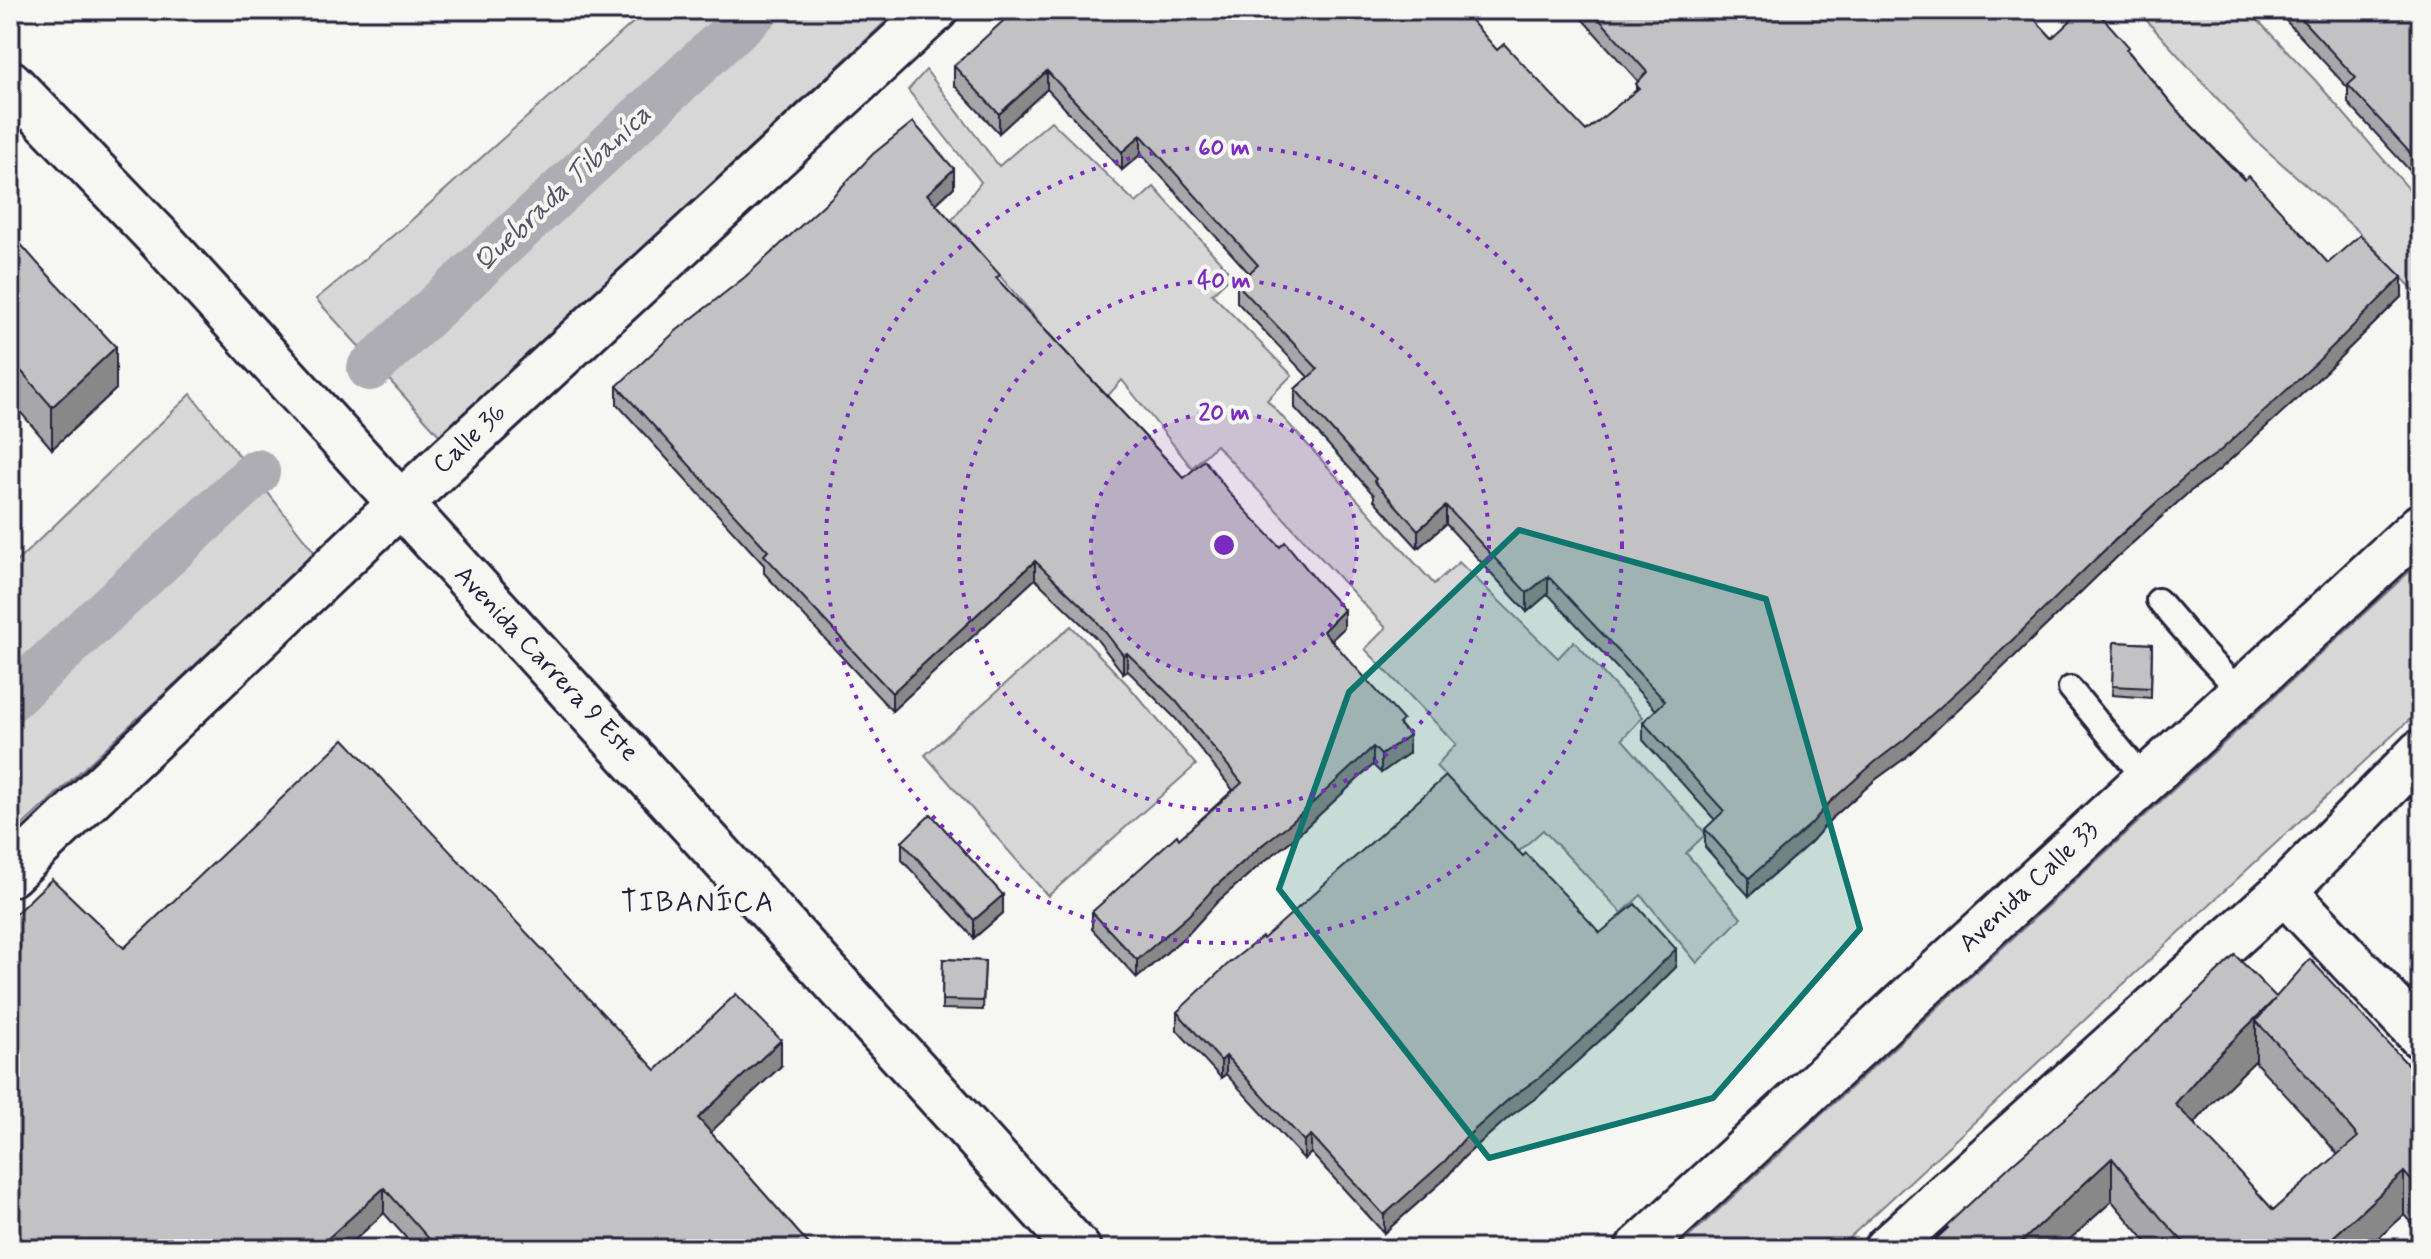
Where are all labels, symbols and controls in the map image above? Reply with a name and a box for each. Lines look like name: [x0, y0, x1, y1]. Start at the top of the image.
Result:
water label: Quebrada Tibaníca: [466, 97, 660, 281]
text: 60 m: [1198, 133, 1250, 164]
text: 40 m: [1197, 266, 1251, 297]
street label: Calle 36: [426, 396, 514, 482]
text: 20 m: [1198, 398, 1250, 429]
centre of rings: [1210, 531, 1238, 559]
street label: Avenida Carrera 9 Este: [446, 559, 646, 769]
street label: Avenida Calle 33: [1952, 814, 2106, 960]
district label: TIBANÍCA: [621, 884, 775, 922]

